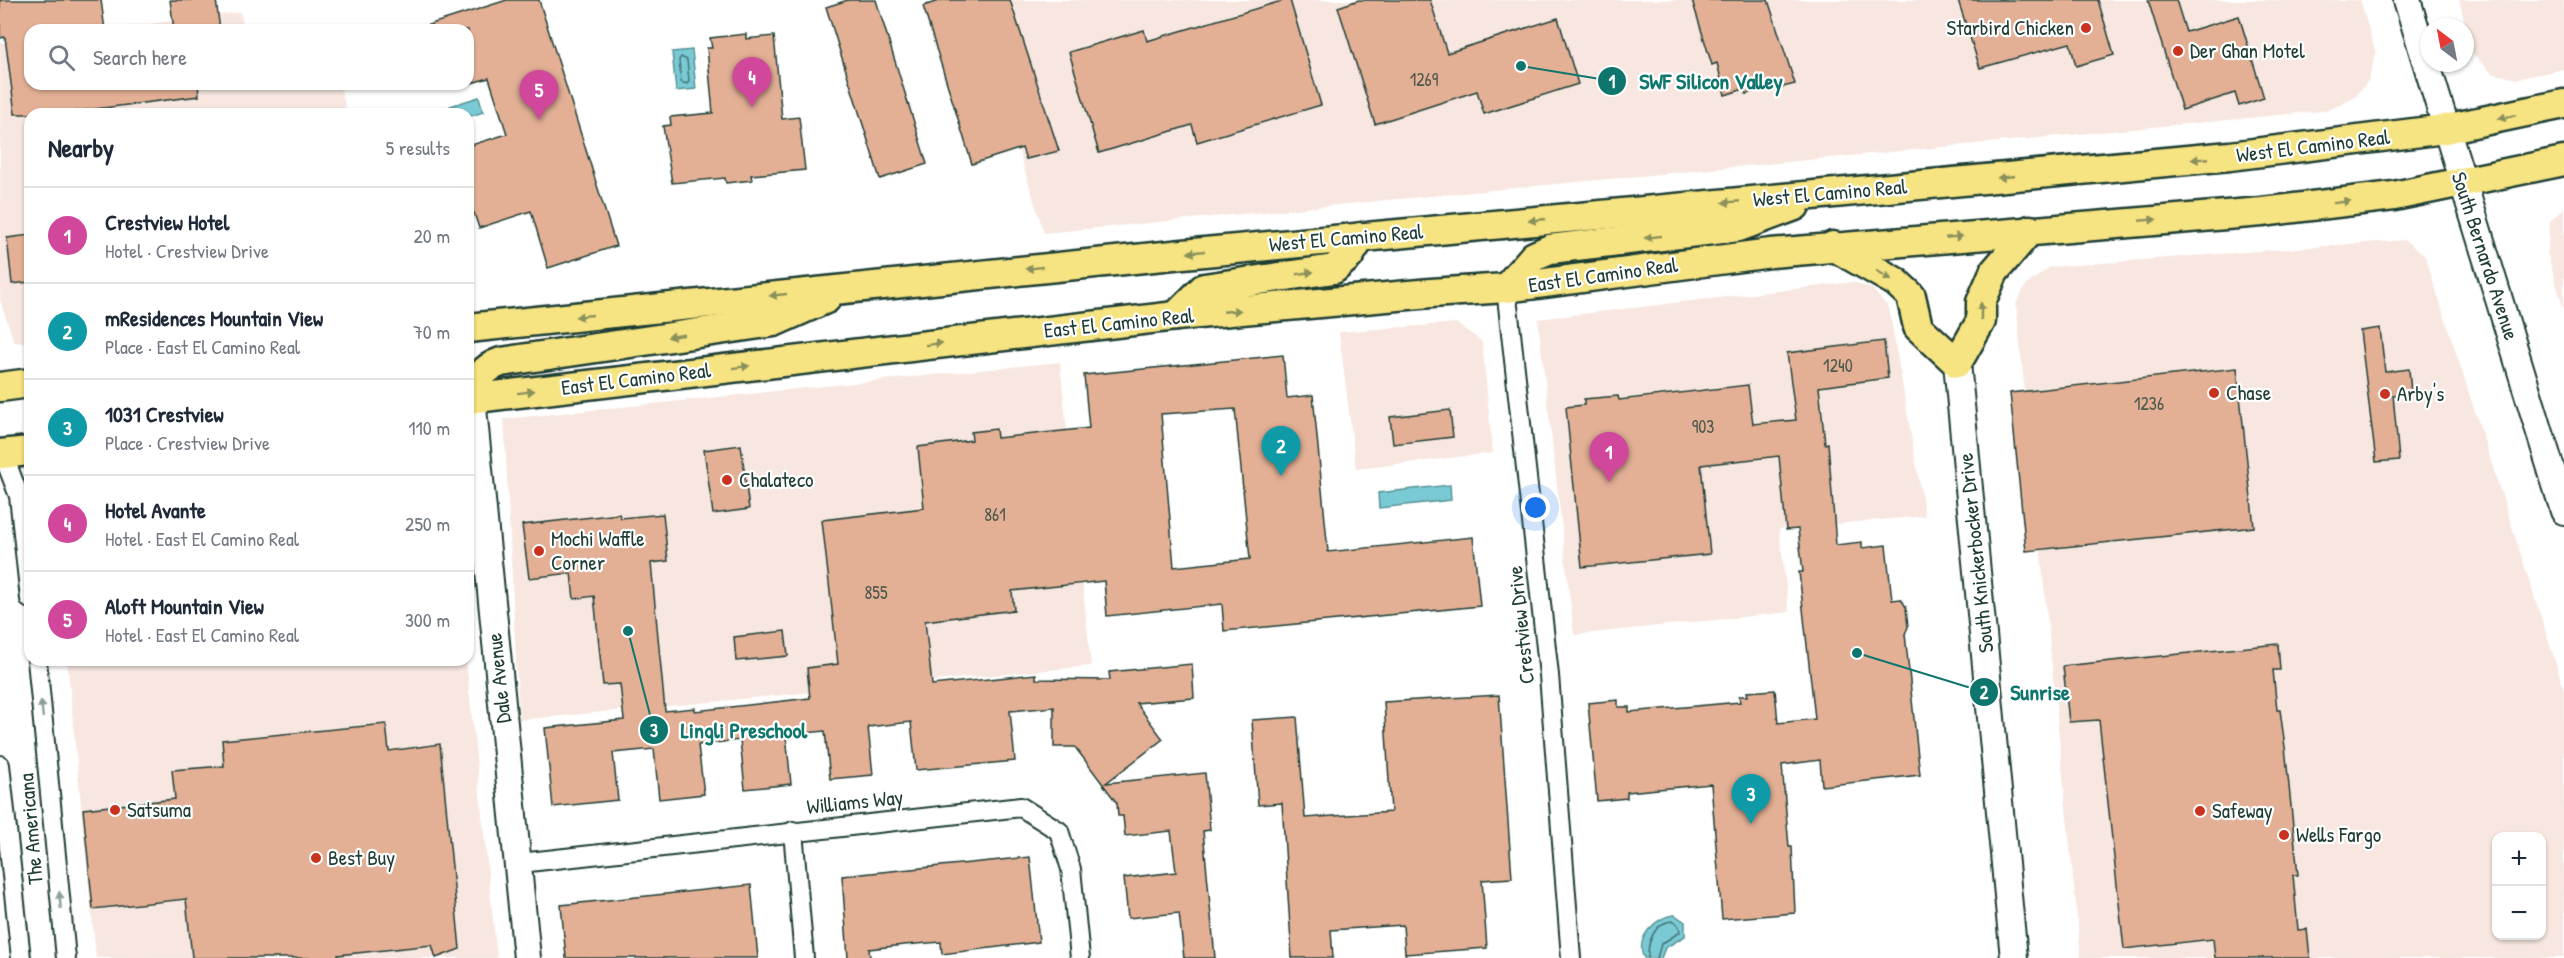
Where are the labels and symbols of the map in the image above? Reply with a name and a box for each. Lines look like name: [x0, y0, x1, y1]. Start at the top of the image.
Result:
place label: Starbird Chicken: [1947, 13, 2074, 42]
north arrow: [2420, 18, 2474, 72]
marker: Starbird Chicken: [2079, 21, 2093, 35]
place label: Der Ghan Motel: [2190, 36, 2305, 65]
marker: Der Ghan Motel: [2171, 44, 2185, 58]
pin: 4: [732, 57, 771, 107]
callout: SWF Silicon Valley: [1597, 61, 1795, 101]
text: SWF Silicon Valley: [1639, 66, 1784, 97]
house number: 1269: [1410, 67, 1439, 92]
text: 1: [1609, 69, 1616, 94]
pin: 5: [520, 70, 558, 120]
one-way arrow: [2497, 113, 2516, 122]
street label: West El Camino Real: [2235, 122, 2392, 169]
one-way arrow: [2190, 154, 2209, 164]
street label: South Bernardo Avenue: [2445, 168, 2526, 344]
street label: West El Camino Real: [1752, 171, 1909, 214]
one-way arrow: [1996, 172, 2015, 182]
one-way arrow: [1722, 197, 1741, 207]
one-way arrow: [2333, 197, 2352, 207]
one-way arrow: [1527, 215, 1546, 225]
one-way arrow: [2138, 215, 2157, 225]
street label: West El Camino Real: [1268, 216, 1425, 259]
one-way arrow: [1644, 232, 1663, 242]
one-way arrow: [1944, 232, 1963, 242]
one-way arrow: [1187, 247, 1206, 257]
street label: East El Camino Real: [1526, 250, 1680, 299]
one-way arrow: [1025, 263, 1044, 273]
one-way arrow: [1296, 269, 1315, 278]
one-way arrow: [1876, 270, 1893, 280]
one-way arrow: [768, 290, 787, 300]
street label: East El Camino Real: [1043, 300, 1196, 345]
one-way arrow: [1976, 301, 1986, 320]
one-way arrow: [1223, 306, 1242, 316]
one-way arrow: [574, 311, 593, 321]
one-way arrow: [666, 332, 685, 341]
one-way arrow: [925, 339, 944, 349]
house number: 1240: [1823, 353, 1853, 378]
street label: East El Camino Real: [559, 355, 713, 402]
one-way arrow: [731, 362, 750, 371]
place label: Chase: [2226, 378, 2271, 407]
place label: Arby's: [2397, 379, 2444, 408]
marker: Chase: [2207, 386, 2221, 400]
marker: Arby's: [2378, 387, 2392, 401]
one-way arrow: [517, 388, 536, 397]
house number: 1236: [2134, 391, 2164, 416]
house number: 903: [1692, 414, 1714, 439]
pin: 2: [1262, 426, 1300, 476]
pin: 1: [1590, 432, 1628, 482]
street label: South Knickerbocker Drive: [1951, 452, 2000, 654]
place label: Chalateco: [739, 465, 814, 494]
marker: Chalateco: [720, 473, 734, 487]
your location: [1521, 493, 1550, 522]
house number: 861: [984, 502, 1006, 527]
place label: Mochi Waffle Corner: [551, 524, 645, 577]
marker: Mochi Waffle Corner: [532, 544, 546, 558]
street label: Crestview Drive: [1500, 564, 1541, 686]
house number: 855: [864, 580, 888, 605]
street label: Dale Avenue: [479, 632, 518, 724]
callout: Sunrise: [1969, 672, 2082, 712]
text: Sunrise: [2010, 677, 2070, 707]
text: 2: [1980, 680, 1989, 705]
one-way arrow: [37, 700, 47, 719]
callout: Lingli Preschool: [639, 710, 819, 750]
text: Lingli Preschool: [681, 715, 808, 746]
text: 3: [650, 718, 658, 743]
street label: The Americana: [11, 772, 50, 886]
pin: 3: [1732, 774, 1770, 824]
street label: Williams Way: [805, 782, 905, 821]
place label: Satsuma: [127, 795, 191, 824]
place label: Safeway: [2212, 796, 2273, 825]
marker: Satsuma: [108, 803, 122, 817]
marker: Safeway: [2193, 804, 2207, 818]
place label: Wells Fargo: [2296, 820, 2381, 849]
marker: Wells Fargo: [2277, 828, 2291, 842]
place label: Best Buy: [328, 843, 395, 872]
marker: Best Buy: [309, 851, 323, 865]
one-way arrow: [55, 890, 65, 909]

